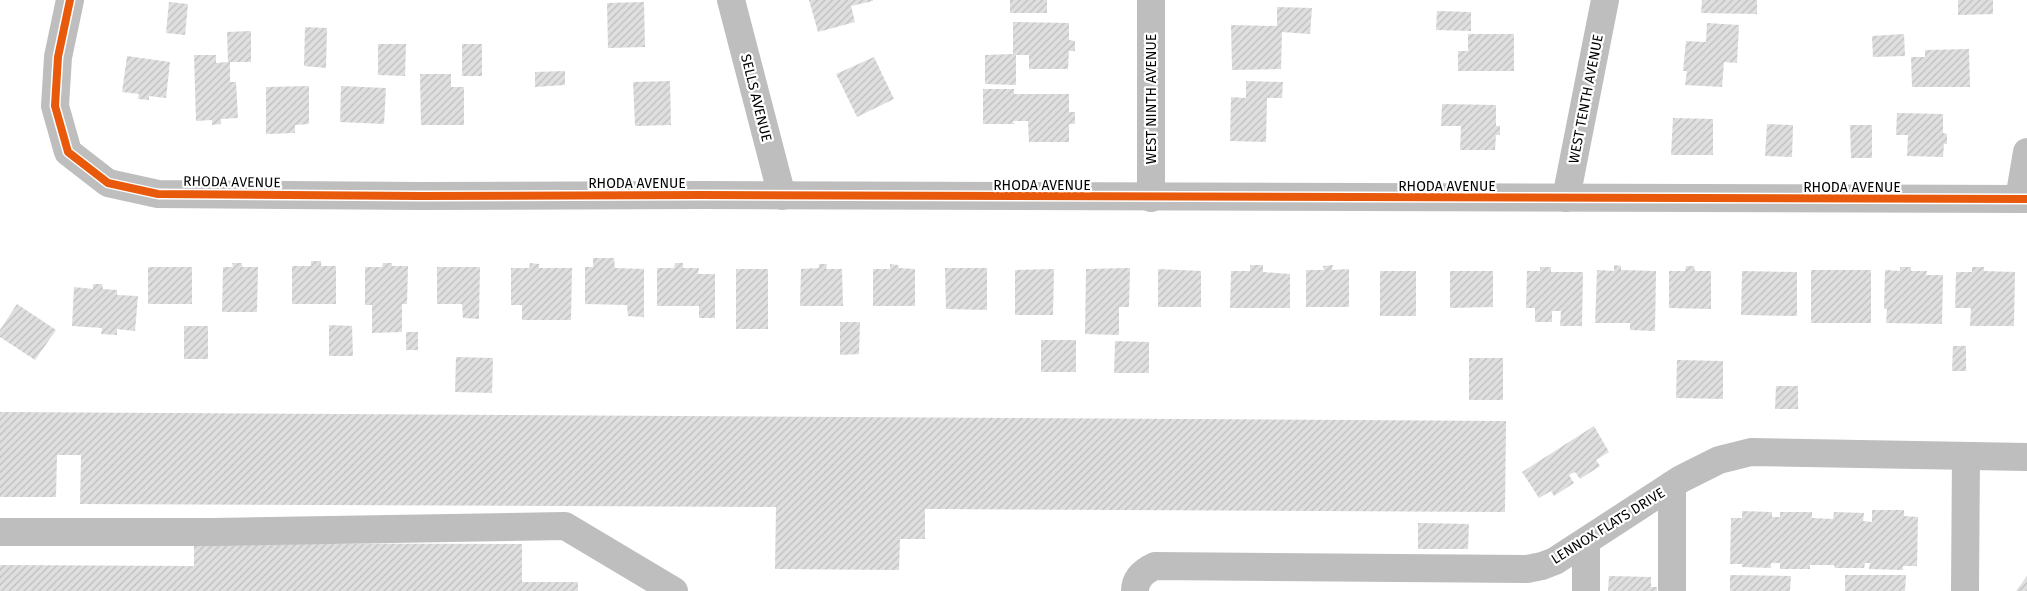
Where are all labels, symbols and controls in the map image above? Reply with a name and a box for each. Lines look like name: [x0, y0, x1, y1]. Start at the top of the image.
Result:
street label: WEST TENTH AVENUE: [1565, 33, 1607, 165]
street label: WEST NINTH AVENUE: [1143, 34, 1160, 164]
street label: SELLS AVENUE: [737, 52, 775, 144]
street label: RHODA AVENUE: [183, 173, 281, 191]
street label: RHODA AVENUE: [588, 175, 686, 192]
street label: RHODA AVENUE: [993, 177, 1091, 194]
street label: RHODA AVENUE: [1398, 178, 1496, 195]
street label: RHODA AVENUE: [1803, 179, 1901, 196]
street label: LENNOX FLATS DRIVE: [1548, 484, 1668, 568]

